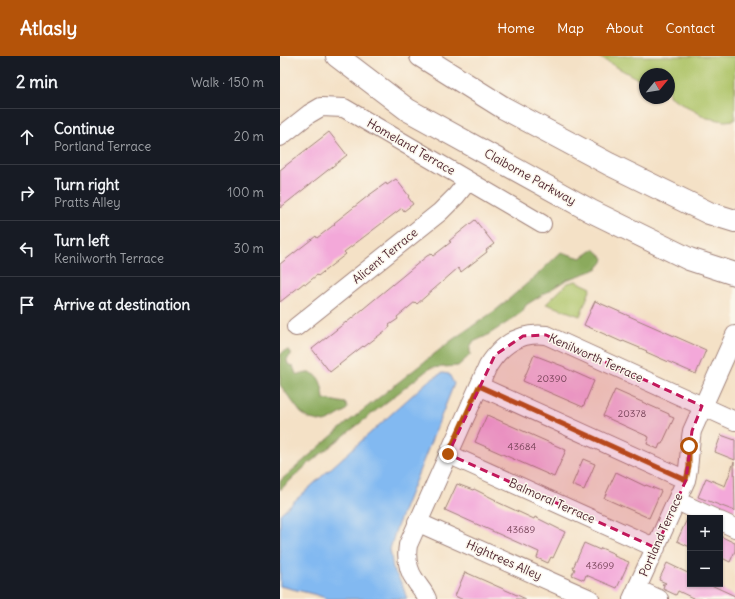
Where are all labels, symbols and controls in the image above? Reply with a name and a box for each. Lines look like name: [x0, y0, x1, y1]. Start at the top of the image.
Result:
text: Atlasly: [20, 16, 77, 40]
text: Home: [497, 19, 535, 37]
text: Map: [557, 19, 584, 37]
text: About: [606, 19, 644, 37]
text: Contact: [666, 19, 715, 37]
north arrow: [639, 68, 675, 104]
text: 2 min: [16, 71, 58, 93]
text: Walk · 150 m: [191, 74, 264, 91]
street label: Homeland Terrace: [364, 115, 458, 178]
text: Continue: [54, 119, 115, 138]
icon: ahead: [16, 126, 38, 148]
text: 20 m: [234, 128, 264, 145]
text: Portland Terrace: [54, 138, 151, 155]
street label: Claiborne Parkway: [482, 145, 579, 208]
text: Turn right: [54, 175, 119, 194]
icon: right: [16, 182, 38, 204]
text: 100 m: [227, 184, 264, 201]
text: Pratts Alley: [54, 194, 121, 211]
street label: Alicent Terrace: [349, 225, 420, 287]
text: Turn left: [54, 231, 109, 250]
icon: left: [16, 238, 38, 260]
text: 30 m: [234, 240, 264, 257]
text: Kenilworth Terrace: [54, 250, 164, 267]
icon: arrive: [16, 294, 38, 316]
text: Arrive at destination: [54, 295, 190, 314]
street label: Kenilworth Terrace: [547, 330, 646, 385]
house number: 20390: [537, 372, 567, 385]
house number: 20378: [618, 407, 646, 420]
route start: [680, 437, 698, 455]
house number: 43684: [508, 440, 537, 453]
route end: [439, 445, 457, 463]
street label: Balmoral Terrace: [507, 475, 598, 526]
street label: Portland Terrace: [635, 491, 686, 579]
map controls: [687, 515, 723, 587]
button: +: [687, 515, 723, 551]
house number: 43689: [507, 523, 536, 536]
street label: Hightrees Alley: [464, 536, 544, 583]
button: −: [687, 551, 723, 587]
house number: 43699: [586, 559, 615, 572]

